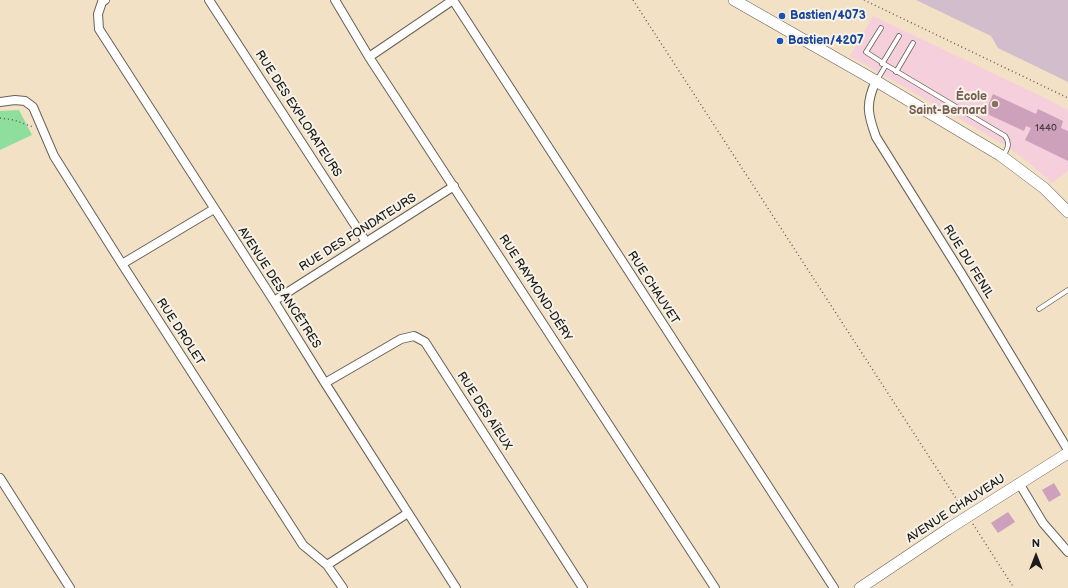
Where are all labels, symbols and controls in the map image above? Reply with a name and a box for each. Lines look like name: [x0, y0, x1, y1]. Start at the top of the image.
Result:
place label: Bastien/4073: [790, 9, 866, 23]
marker: Bastien/4073: [777, 11, 787, 21]
place label: Bastien/4207: [788, 34, 864, 48]
marker: Bastien/4207: [775, 36, 785, 46]
street label: RUE DES EXPLORATEURS: [252, 48, 344, 180]
place label: École Saint-Bernard: [909, 90, 987, 118]
marker: École Saint-Bernard: [990, 99, 1000, 109]
house number: 1440: [1035, 122, 1057, 134]
street label: RUE DES FONDATEURS: [297, 191, 419, 275]
street label: RUE DU FENIL: [940, 223, 996, 301]
street label: AVENUE DES ANCÊTRES: [234, 225, 324, 351]
street label: RUE RAYMOND-DÉRY: [495, 232, 575, 344]
street label: RUE CHAUVET: [624, 249, 682, 327]
street label: RUE DROLET: [153, 296, 207, 368]
street label: RUE DES AÏEUX: [453, 369, 515, 453]
street label: AVENUE CHAUVEAU: [904, 472, 1008, 546]
north arrow: [1016, 536, 1056, 576]
text: N: [1032, 537, 1040, 550]

